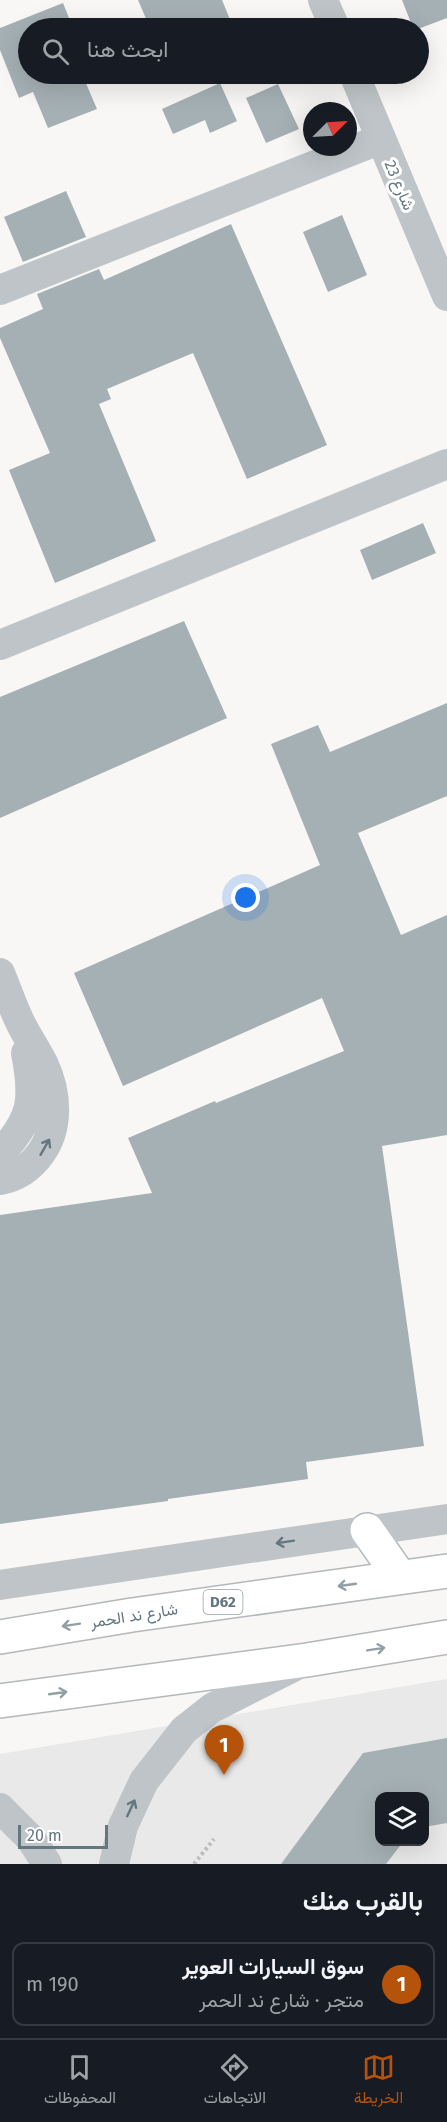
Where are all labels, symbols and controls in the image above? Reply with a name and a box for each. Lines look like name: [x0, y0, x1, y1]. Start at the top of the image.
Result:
search box: [18, 18, 429, 84]
icon: search: [39, 35, 72, 68]
text: ابحث هنا: [87, 36, 168, 63]
north arrow: [303, 102, 357, 156]
street label: شارع 23: [379, 157, 418, 214]
your location: [231, 883, 260, 912]
one-way arrow: [39, 1139, 51, 1156]
one-way arrow: [276, 1537, 295, 1548]
one-way arrow: [338, 1579, 358, 1590]
road number: D62: [204, 1590, 242, 1614]
street label: شارع ند الحمر: [88, 1599, 179, 1634]
one-way arrow: [62, 1620, 82, 1631]
one-way arrow: [366, 1643, 385, 1654]
one-way arrow: [48, 1687, 67, 1698]
pin: 1: [204, 1726, 244, 1775]
map controls: [375, 1792, 429, 1846]
button: layers: [375, 1792, 429, 1846]
one-way arrow: [126, 1800, 138, 1818]
scale bar: [18, 1822, 108, 1850]
text: 20 m: [27, 1826, 62, 1845]
text: بالقرب منك: [303, 1886, 423, 1917]
text: سوق السيارات العوير: [182, 1953, 364, 1980]
text: 190 m: [26, 1972, 79, 1996]
text: 1: [397, 1972, 406, 1996]
text: متجر · شارع ند الحمر: [199, 1988, 364, 2012]
tab: المحفوظات: [44, 2051, 116, 2112]
tab: الاتجاهات: [204, 2051, 266, 2112]
tab: الخريطة: [354, 2051, 403, 2112]

